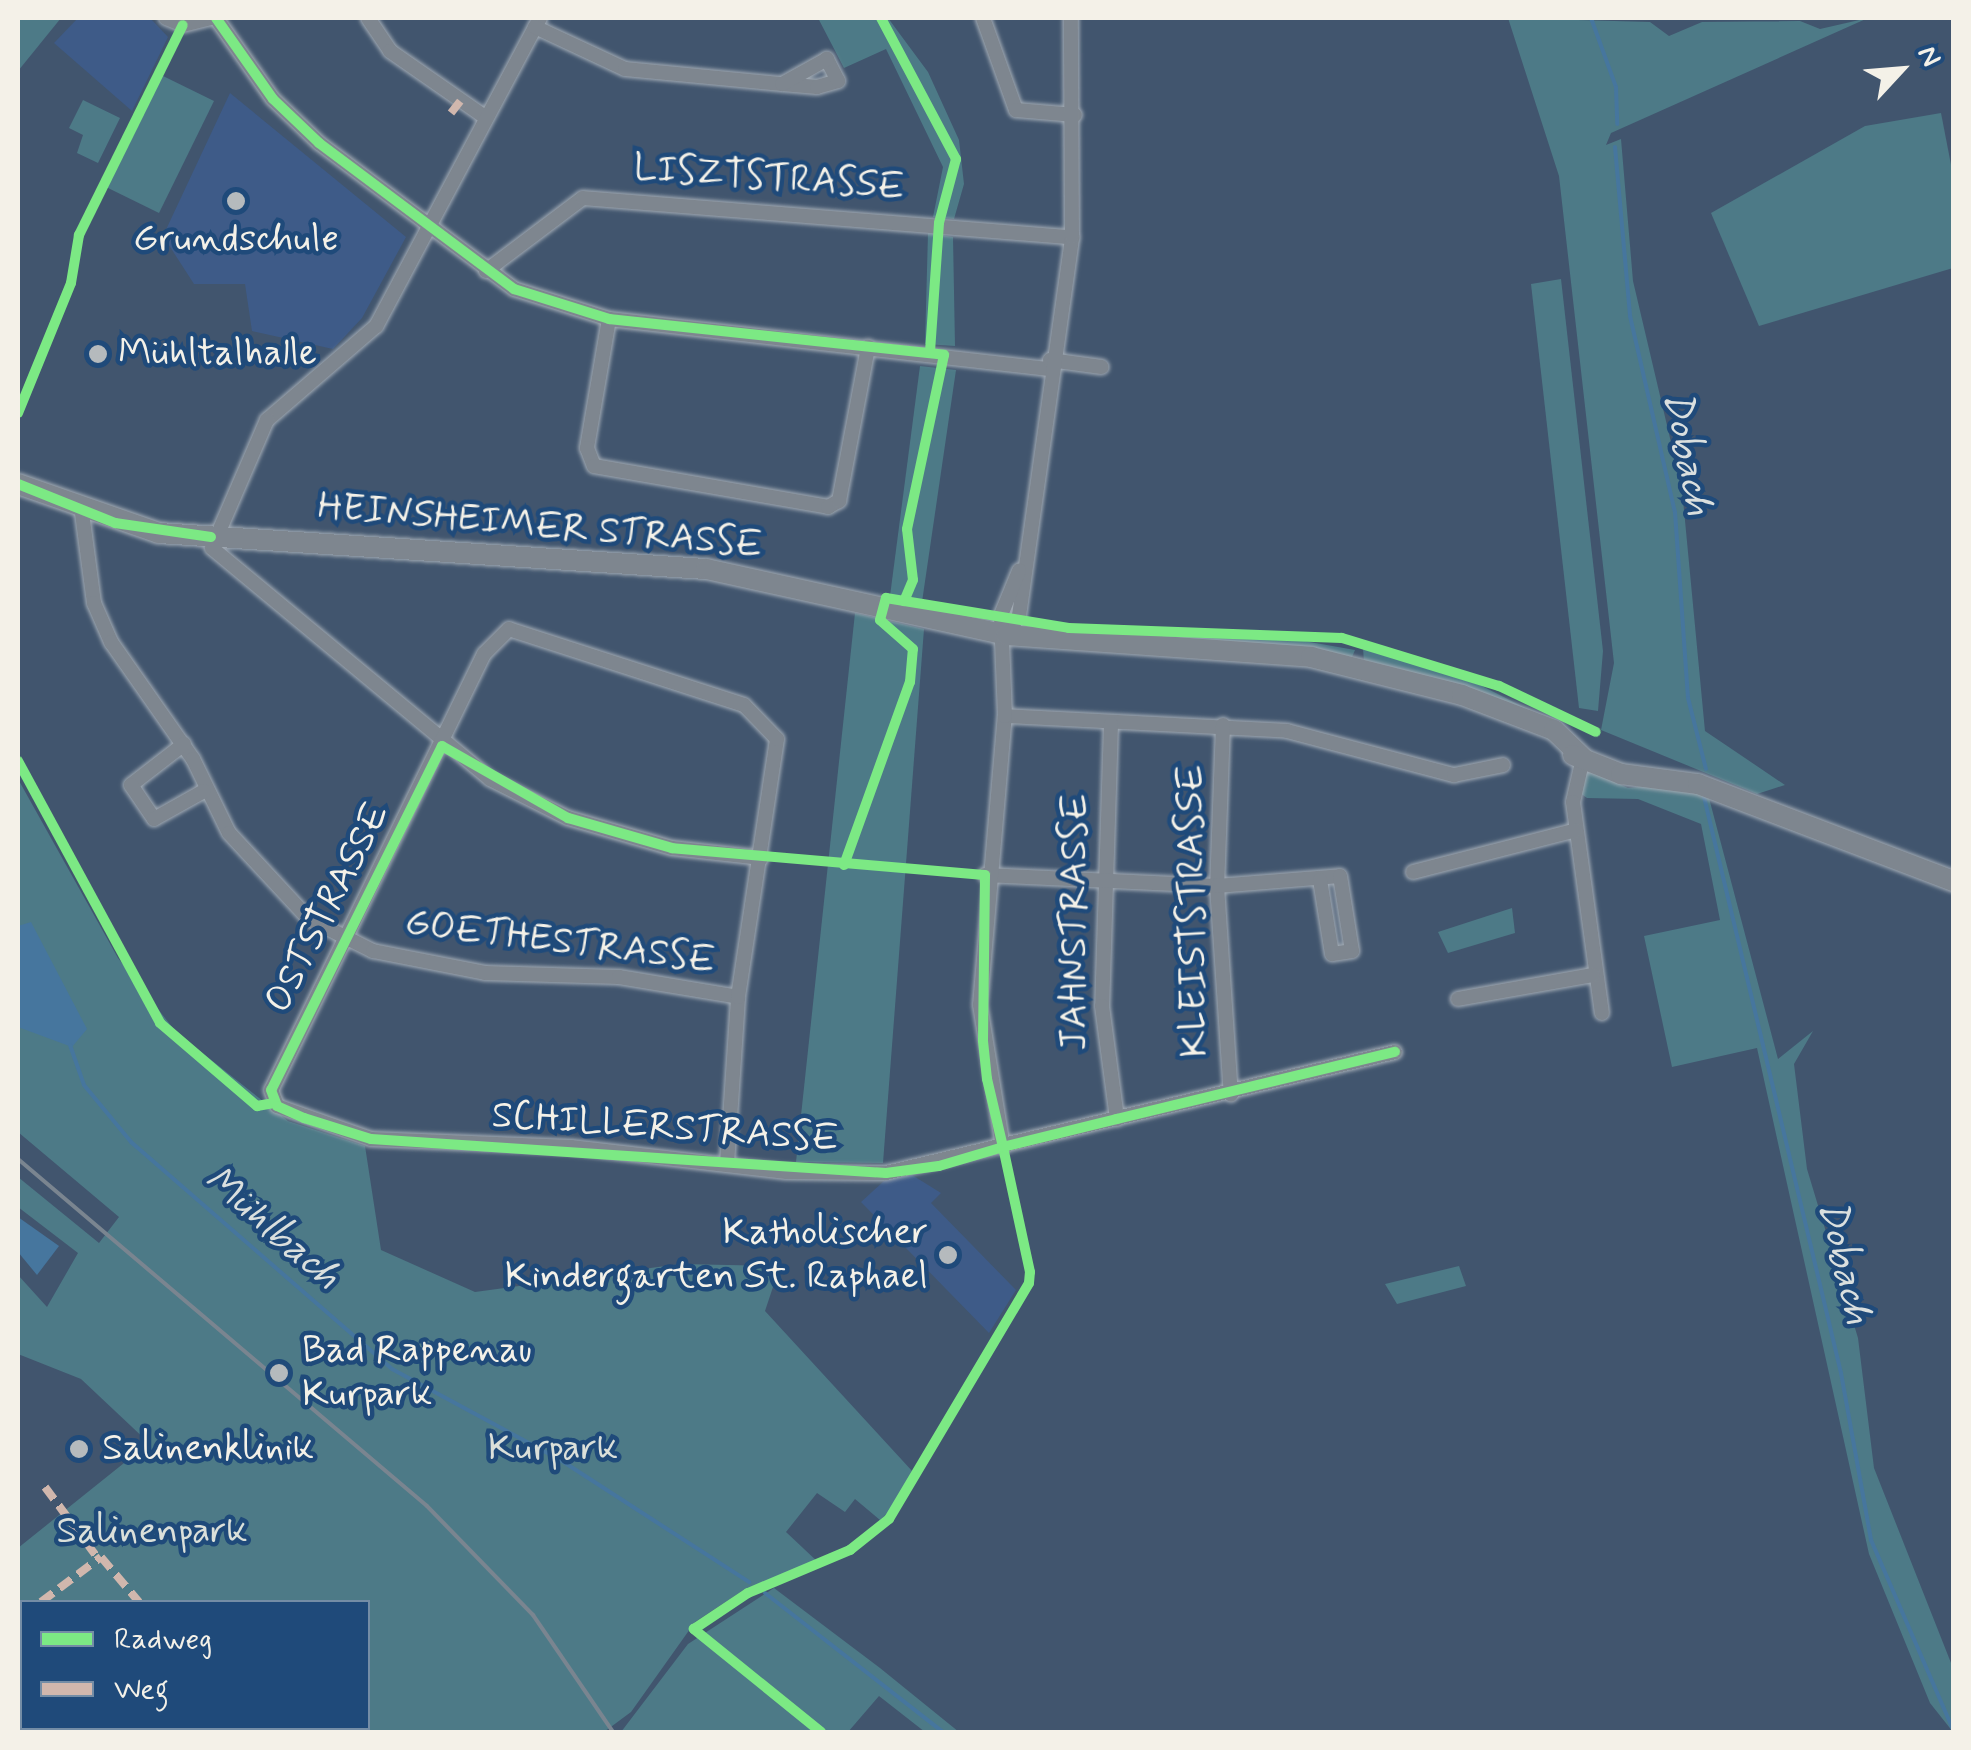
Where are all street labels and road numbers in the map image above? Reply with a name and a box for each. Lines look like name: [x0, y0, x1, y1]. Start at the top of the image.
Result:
street label: LISZTSTRASSE: [632, 146, 906, 210]
street label: HEINSHEIMER STRASSE: [316, 484, 764, 568]
street label: KLEISTSTRASSE: [1168, 764, 1218, 1058]
street label: JAHNSTRASSE: [1052, 793, 1098, 1051]
street label: OSTSTRASSE: [256, 796, 400, 1020]
street label: GOETHESTRASSE: [402, 900, 718, 984]
street label: SCHILLERSTRASSE: [490, 1093, 840, 1163]

